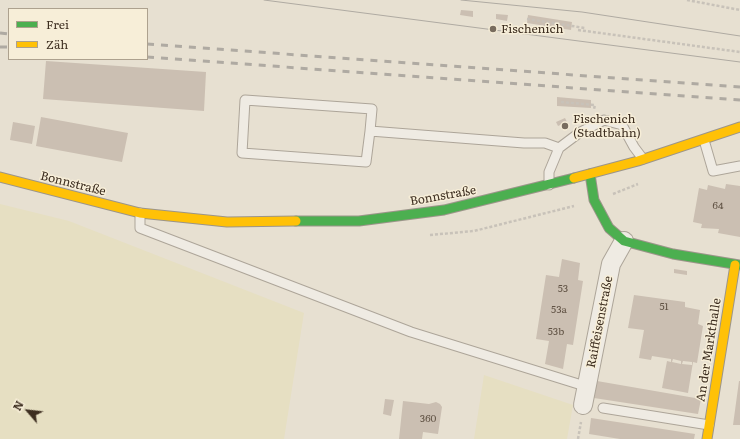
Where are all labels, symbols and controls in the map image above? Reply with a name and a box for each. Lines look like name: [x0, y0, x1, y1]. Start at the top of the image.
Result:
legend: [8, 8, 148, 60]
text: Frei: [46, 15, 69, 33]
place label: Fischenich: [501, 22, 563, 36]
marker: Fischenich: [488, 24, 498, 34]
text: Zäh: [46, 35, 68, 53]
place label: Fischenich (Stadtbahn): [573, 112, 641, 140]
marker: Fischenich (Stadtbahn): [560, 121, 570, 131]
street label: Bonnstraße: [39, 169, 107, 199]
street label: Bonnstraße: [409, 183, 477, 209]
house number: 64: [713, 200, 723, 212]
street label: Raiffeisenstraße: [584, 275, 616, 369]
house number: 53: [558, 283, 568, 295]
street label: An der Markthalle: [694, 297, 724, 403]
house number: 51: [659, 301, 669, 313]
house number: 53a: [551, 304, 567, 316]
house number: 53b: [548, 326, 564, 338]
north arrow: [8, 391, 48, 431]
text: N: [8, 398, 27, 413]
house number: 360: [420, 413, 436, 425]

